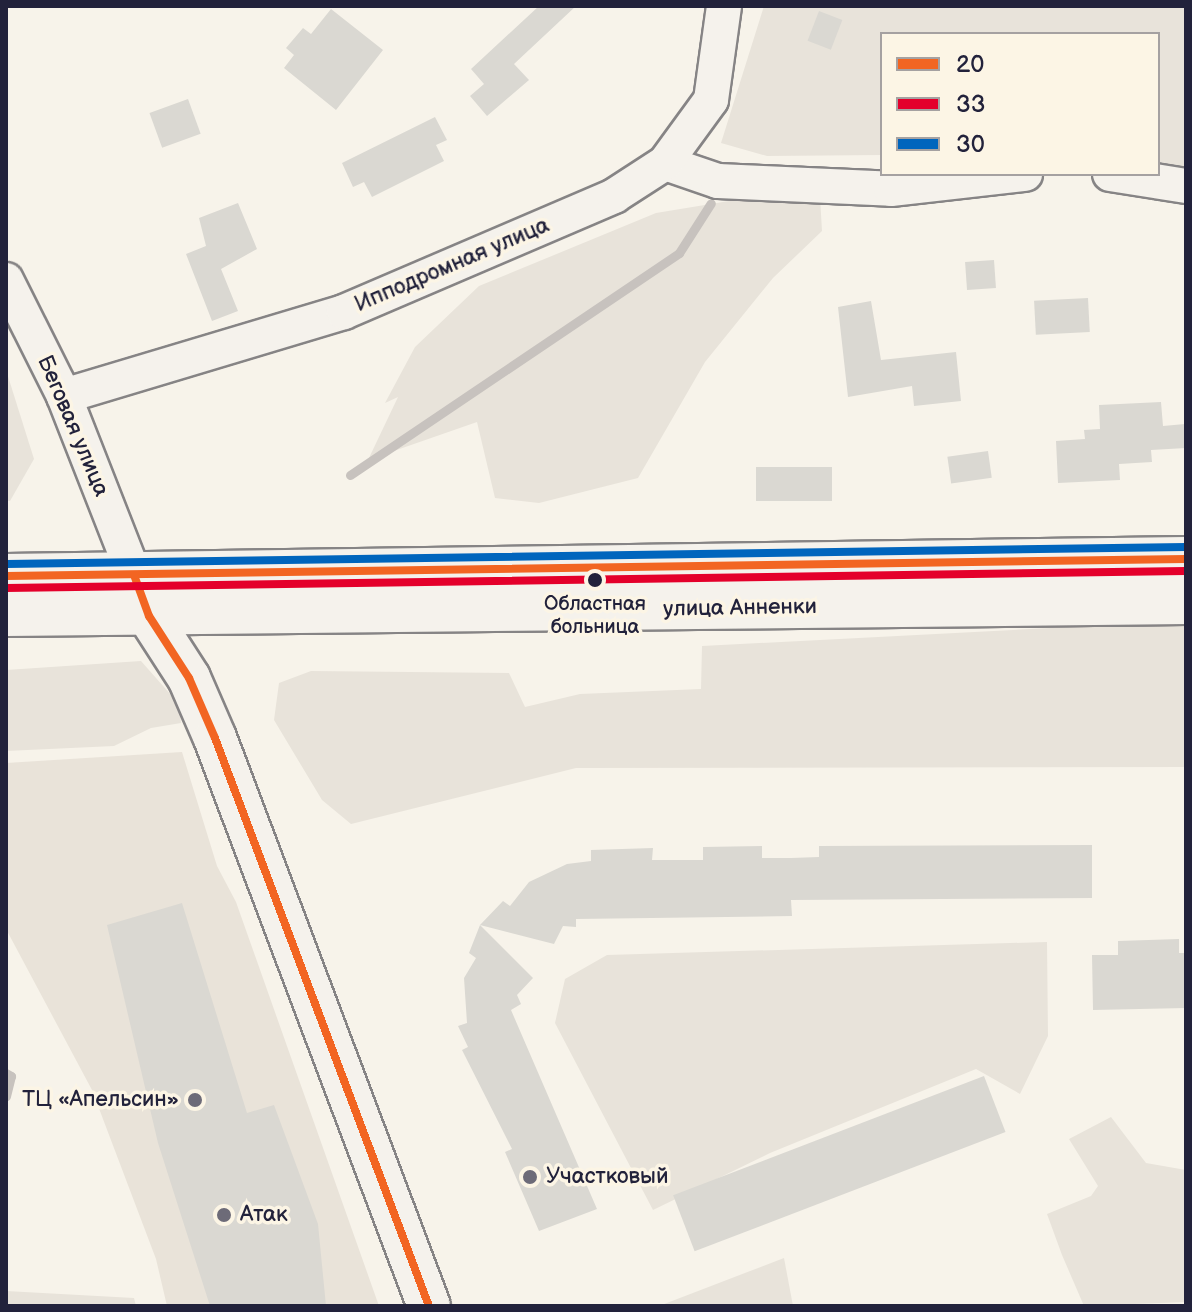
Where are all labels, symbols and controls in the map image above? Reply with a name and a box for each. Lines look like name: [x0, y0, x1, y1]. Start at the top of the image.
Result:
legend: [880, 32, 1160, 176]
text: 20: [956, 50, 984, 79]
text: 33: [956, 90, 986, 119]
text: 30: [956, 130, 985, 159]
street label: Ипподромная улица: [351, 212, 553, 318]
street label: Беговая улица: [31, 352, 115, 500]
marker: Областная больница: [587, 572, 603, 588]
place label: Областная больница: [544, 592, 646, 639]
street label: улица Анненки: [663, 593, 817, 623]
place label: ТЦ «Апельсин»: [22, 1087, 179, 1113]
marker: ТЦ «Апельсин»: [186, 1091, 204, 1109]
place label: Участковый: [546, 1164, 668, 1190]
marker: Участковый: [521, 1168, 539, 1186]
place label: Атак: [240, 1202, 288, 1228]
marker: Атак: [215, 1206, 233, 1224]

